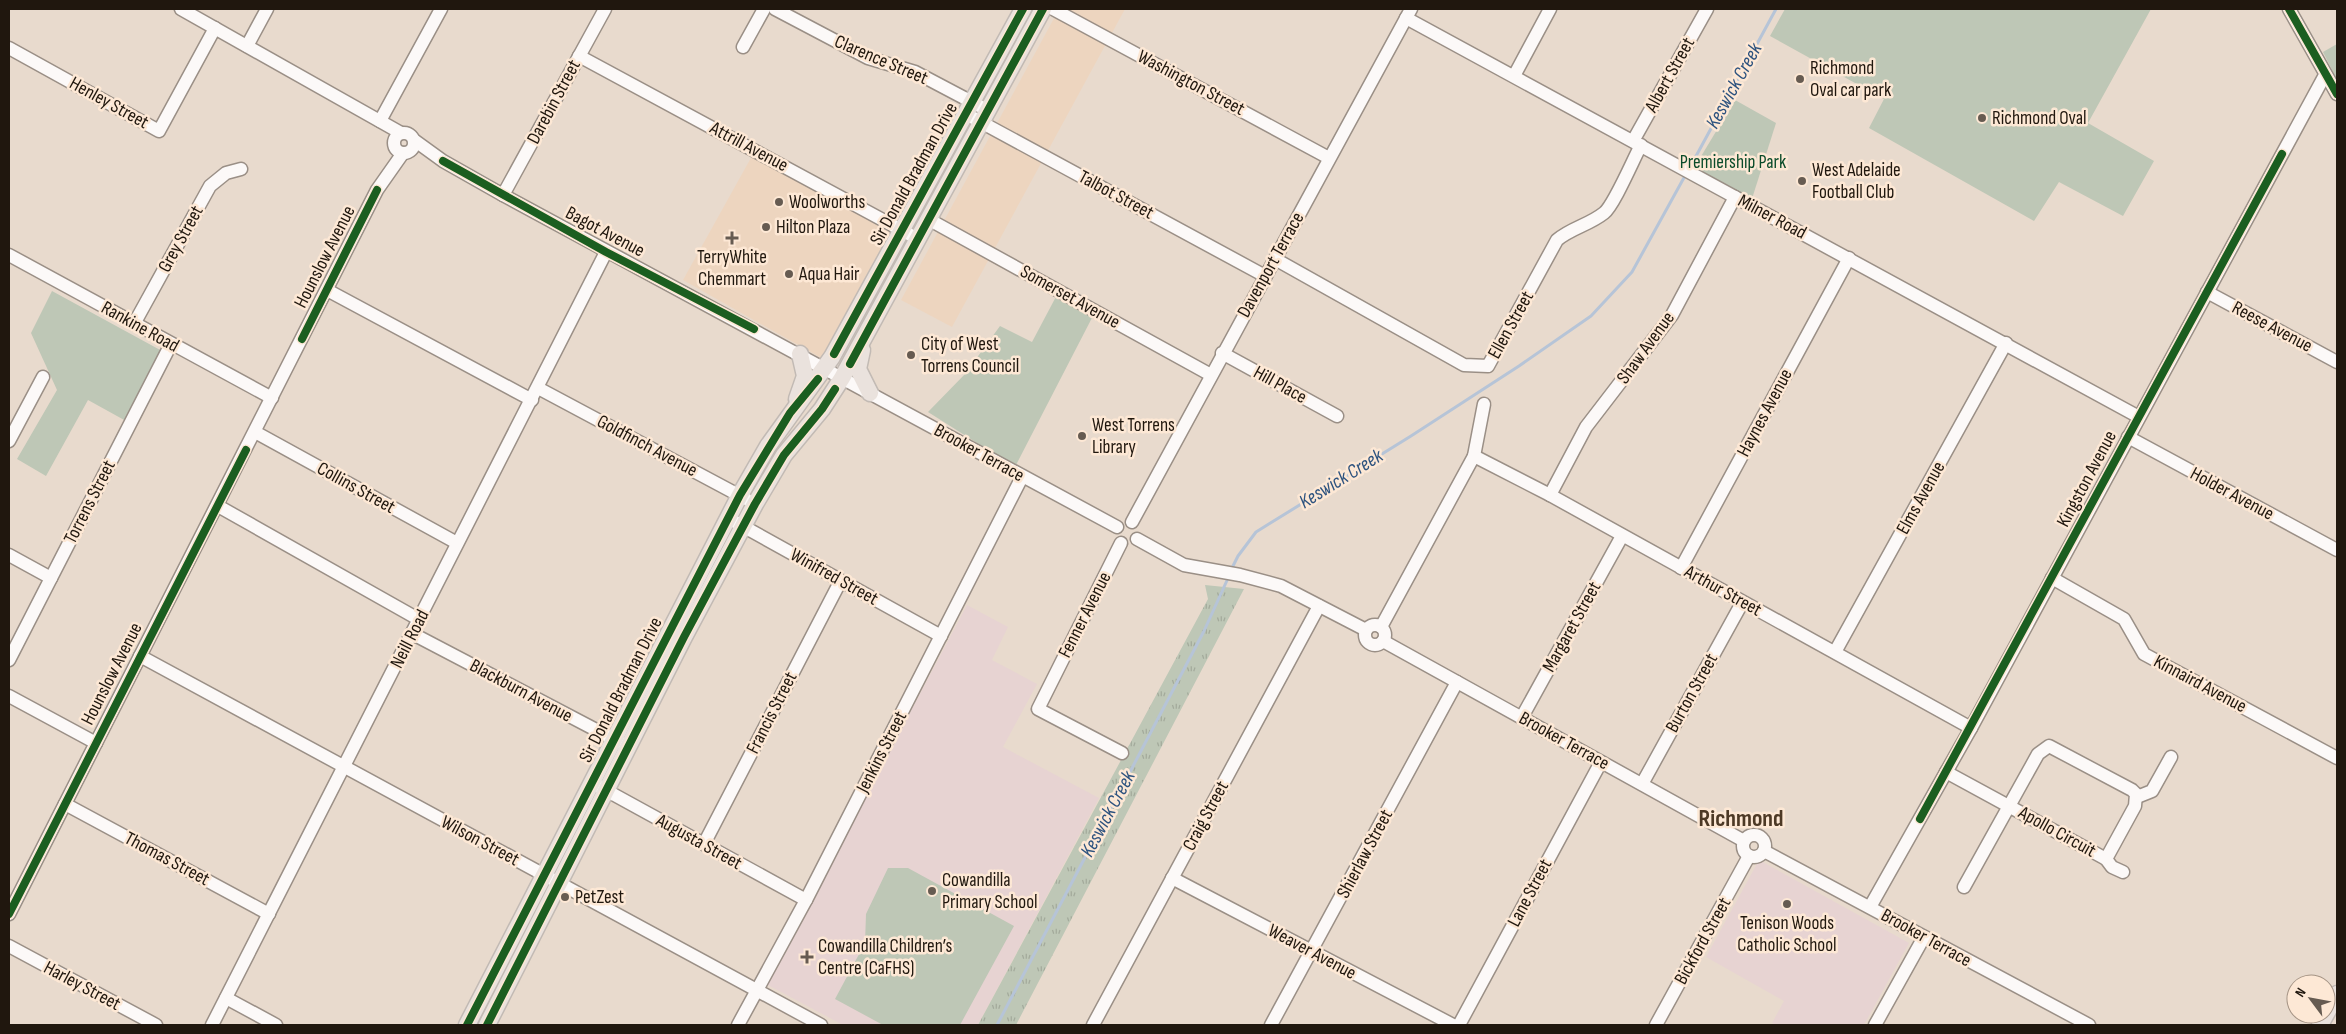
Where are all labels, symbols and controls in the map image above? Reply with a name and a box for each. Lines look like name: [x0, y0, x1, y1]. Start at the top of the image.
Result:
street label: Clarence Street: [831, 30, 931, 90]
street label: Albert Street: [1640, 33, 1700, 117]
water label: Keswick Creek: [1701, 39, 1768, 133]
street label: Washington Street: [1133, 45, 1249, 121]
street label: Darebin Street: [522, 56, 586, 148]
place label: Richmond Oval car park: [1810, 57, 1892, 102]
street label: Henley Street: [65, 72, 153, 134]
marker: Richmond Oval car park: [1794, 73, 1806, 85]
street label: Sir Donald Bradman Drive: [865, 98, 963, 250]
place label: Richmond Oval: [1992, 107, 2087, 130]
marker: Richmond Oval: [1976, 112, 1988, 124]
street label: Attrill Avenue: [705, 116, 792, 177]
park label: Premiership Park: [1680, 151, 1787, 174]
place label: West Adelaide Football Club: [1812, 159, 1901, 204]
street label: Talbot Street: [1074, 166, 1158, 224]
marker: West Adelaide Football Club: [1796, 175, 1808, 187]
street label: Milner Road: [1734, 189, 1810, 245]
place label: Woolworths: [789, 191, 865, 214]
marker: Woolworths: [773, 196, 785, 208]
street label: Grey Street: [153, 201, 209, 276]
street label: Hounslow Avenue: [289, 202, 361, 312]
street label: Bagot Avenue: [561, 202, 649, 262]
street label: Davenport Terrace: [1233, 208, 1309, 322]
place label: Hilton Plaza: [776, 216, 850, 239]
marker: Hilton Plaza: [760, 221, 772, 233]
marker: TerryWhite Chemmart: [726, 232, 738, 244]
place label: TerryWhite Chemmart: [697, 246, 767, 291]
street label: Somerset Avenue: [1016, 260, 1124, 334]
place label: Aqua Hair: [798, 263, 860, 286]
marker: Aqua Hair: [783, 268, 795, 280]
street label: Ellen Street: [1483, 287, 1539, 363]
street label: Rankine Road: [97, 296, 183, 358]
street label: Reese Avenue: [2228, 296, 2316, 358]
street label: Shaw Avenue: [1612, 307, 1680, 389]
place label: City of West Torrens Council: [921, 333, 1019, 378]
marker: City of West Torrens Council: [905, 349, 917, 361]
street label: Hill Place: [1249, 361, 1311, 409]
street label: Haynes Avenue: [1732, 365, 1798, 461]
street label: Goldfinch Avenue: [593, 410, 701, 482]
place label: West Torrens Library: [1092, 414, 1175, 459]
street label: Brooker Terrace: [930, 419, 1028, 487]
street label: Kingston Avenue: [2052, 427, 2122, 531]
marker: West Torrens Library: [1076, 430, 1088, 442]
water label: Keswick Creek: [1295, 444, 1388, 514]
street label: Torrens Street: [59, 456, 121, 548]
street label: Collins Street: [313, 457, 399, 519]
street label: Elms Avenue: [1892, 458, 1950, 538]
street label: Holder Avenue: [2186, 462, 2278, 526]
street label: Winifred Street: [786, 543, 882, 611]
street label: Arthur Street: [1680, 560, 1766, 622]
street label: Fenner Avenue: [1054, 568, 1116, 662]
street label: Margaret Street: [1538, 578, 1606, 676]
street label: Neill Road: [386, 606, 434, 672]
street label: Sir Donald Bradman Drive: [574, 614, 668, 766]
street label: Hounslow Avenue: [76, 619, 148, 729]
street label: Burton Street: [1661, 649, 1723, 737]
street label: Kinnaird Avenue: [2150, 650, 2250, 718]
street label: Blackburn Avenue: [466, 654, 576, 728]
street label: Francis Street: [742, 668, 803, 758]
street label: Jenkins Street: [851, 707, 912, 798]
street label: Brooker Terrace: [1515, 707, 1613, 775]
water label: Keswick Creek: [1075, 766, 1141, 861]
street label: Craig Street: [1178, 777, 1234, 855]
street label: Apollo Circuit: [2013, 801, 2100, 863]
district label: Richmond: [1699, 804, 1783, 833]
street label: Shierlaw Street: [1332, 805, 1398, 902]
street label: Augusta Street: [651, 809, 746, 875]
street label: Wilson Street: [437, 811, 523, 871]
street label: Thomas Street: [121, 827, 214, 891]
street label: Lane Street: [1503, 855, 1557, 931]
place label: Cowandilla Primary School: [942, 869, 1038, 914]
marker: Cowandilla Primary School: [926, 885, 938, 897]
place label: PetZest: [575, 886, 624, 909]
marker: PetZest: [559, 891, 571, 903]
street label: Bickford Street: [1670, 893, 1736, 989]
marker: Tenison Woods Catholic School: [1781, 898, 1793, 910]
street label: Brooker Terrace: [1877, 904, 1975, 972]
place label: Tenison Woods Catholic School: [1737, 912, 1837, 957]
street label: Weaver Avenue: [1264, 919, 1360, 985]
place label: Cowandilla Children’s Centre (CaFHS): [818, 935, 952, 980]
marker: Cowandilla Children’s Centre (CaFHS): [800, 950, 814, 964]
street label: Harley Street: [40, 956, 125, 1016]
north arrow: [2286, 974, 2336, 1024]
text: N: [2291, 985, 2310, 1000]

